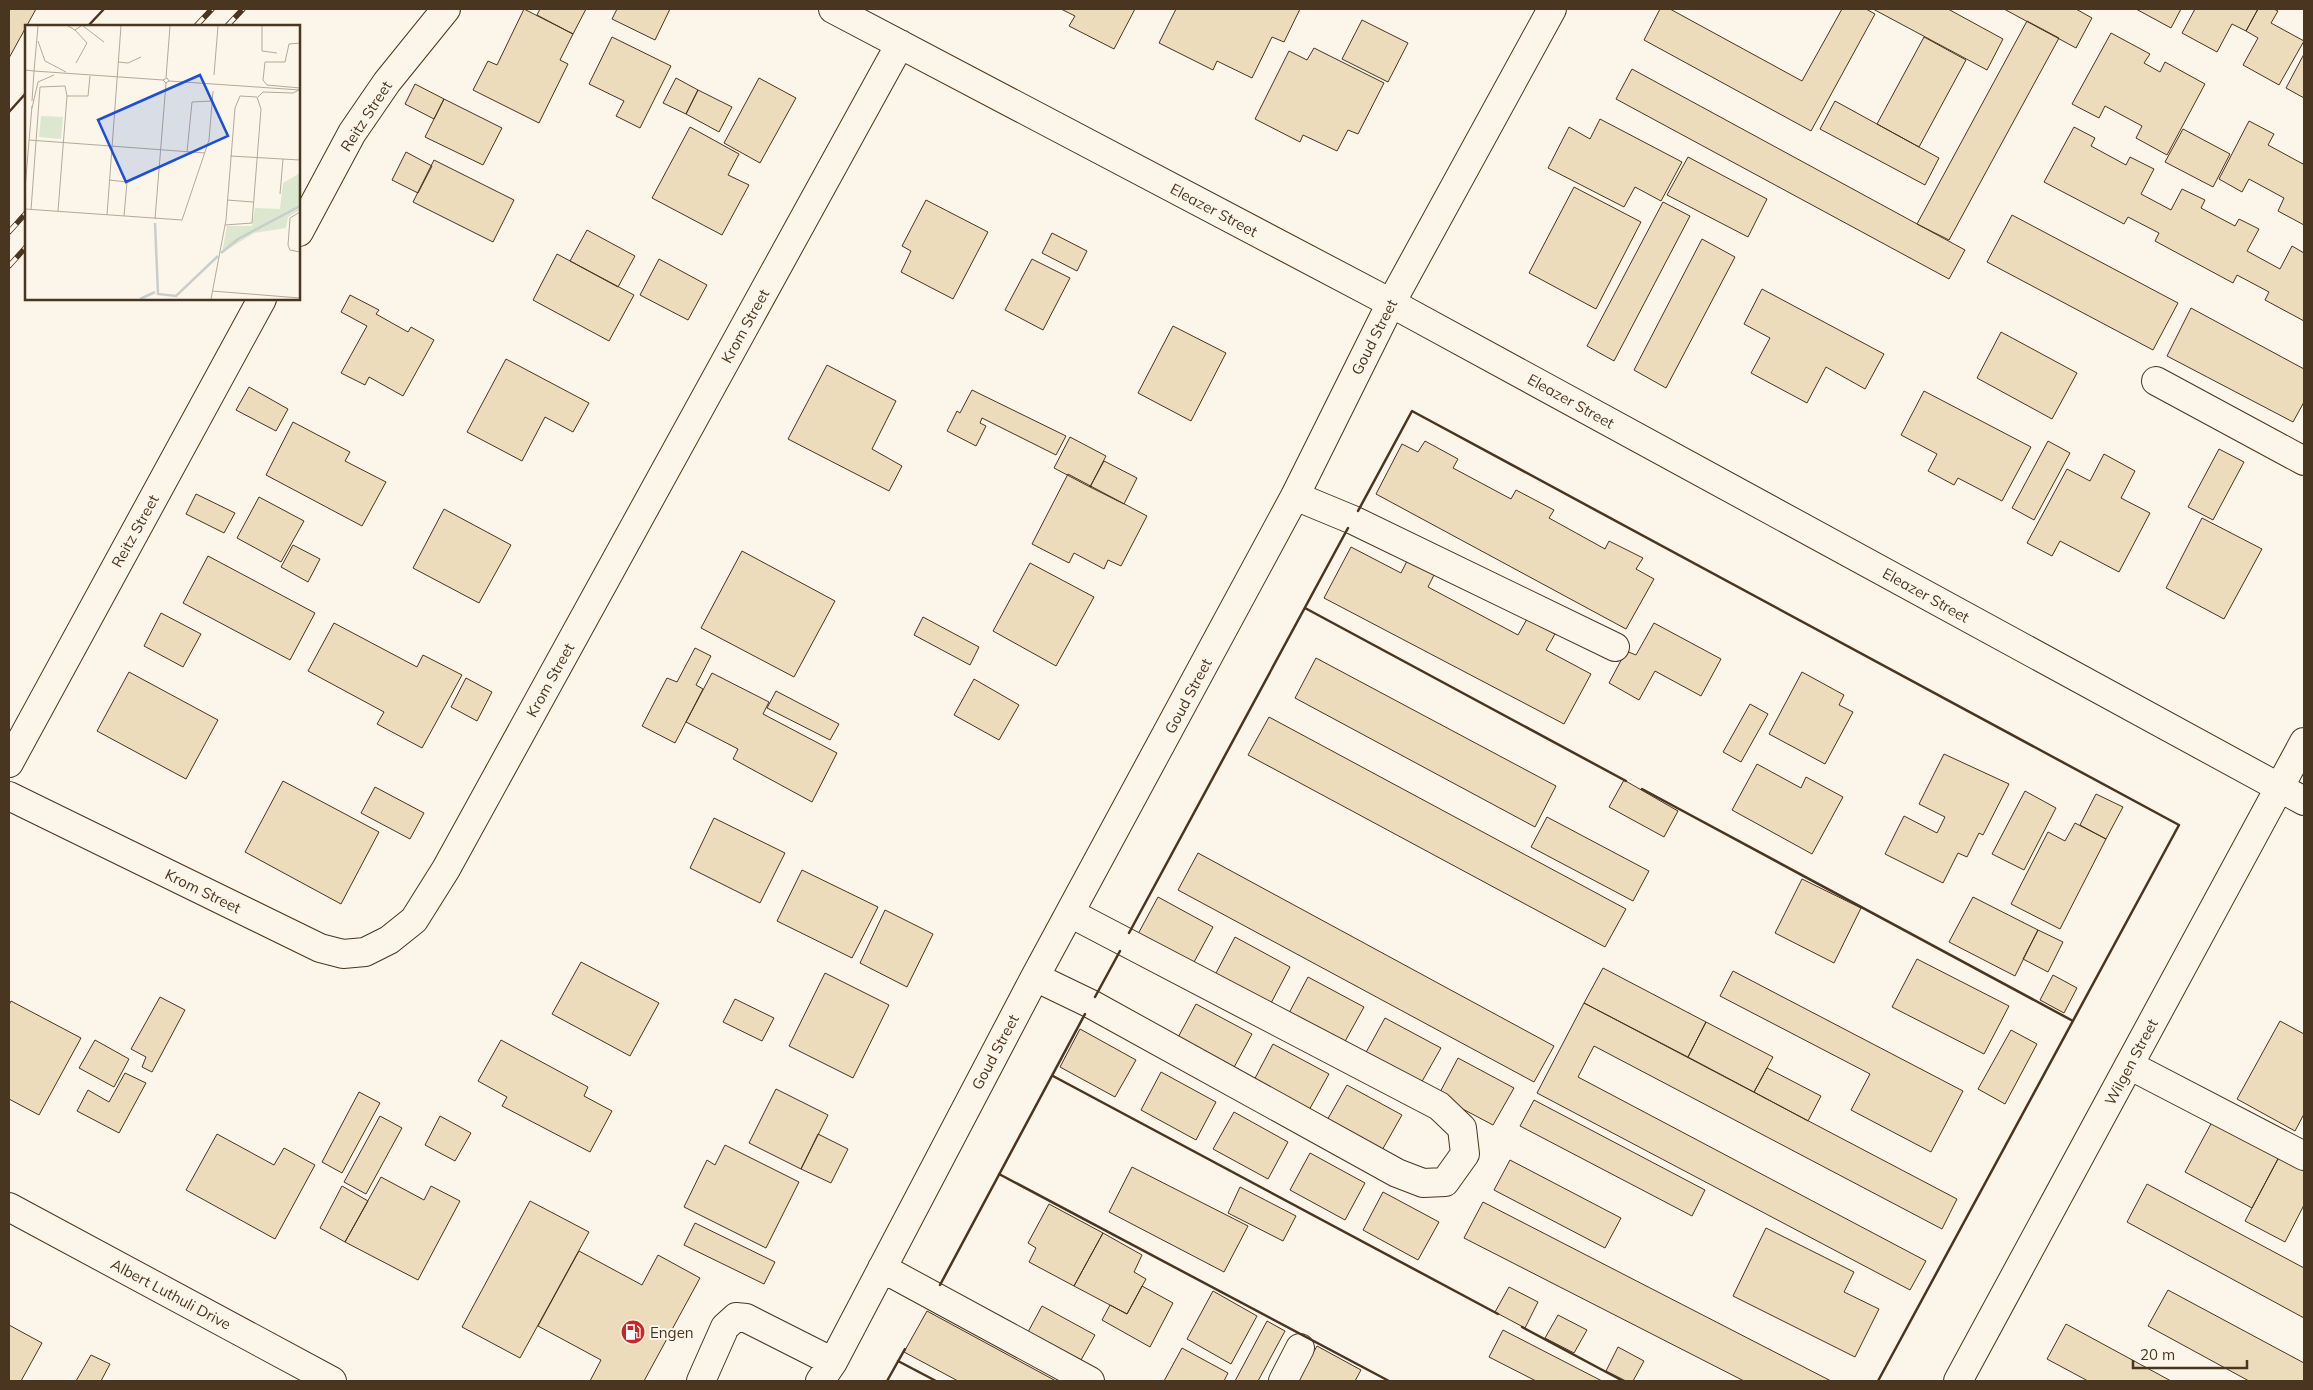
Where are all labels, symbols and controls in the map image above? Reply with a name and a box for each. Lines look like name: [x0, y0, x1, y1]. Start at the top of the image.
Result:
inset map: [25, 25, 300, 300]
street label: Reitz Street: [336, 77, 396, 155]
street label: Eleazer Street: [1167, 179, 1261, 241]
street label: Krom Street: [717, 286, 773, 366]
street label: Goud Street: [1347, 296, 1401, 378]
street label: Eleazer Street: [1524, 369, 1618, 433]
street label: Reitz Street: [107, 491, 163, 571]
street label: Eleazer Street: [1879, 563, 1973, 627]
street label: Krom Street: [522, 640, 578, 720]
street label: Goud Street: [1160, 655, 1216, 737]
street label: Krom Street: [162, 864, 244, 918]
street label: Goud Street: [967, 1011, 1023, 1093]
street label: Wilgen Street: [2100, 1016, 2162, 1108]
street label: Albert Luthuli Drive: [108, 1254, 234, 1334]
fuel station icon: Engen: [620, 1319, 646, 1345]
place label: Engen: [650, 1323, 694, 1342]
scale bar: [2133, 1338, 2247, 1370]
text: 20 m: [2140, 1345, 2175, 1364]

